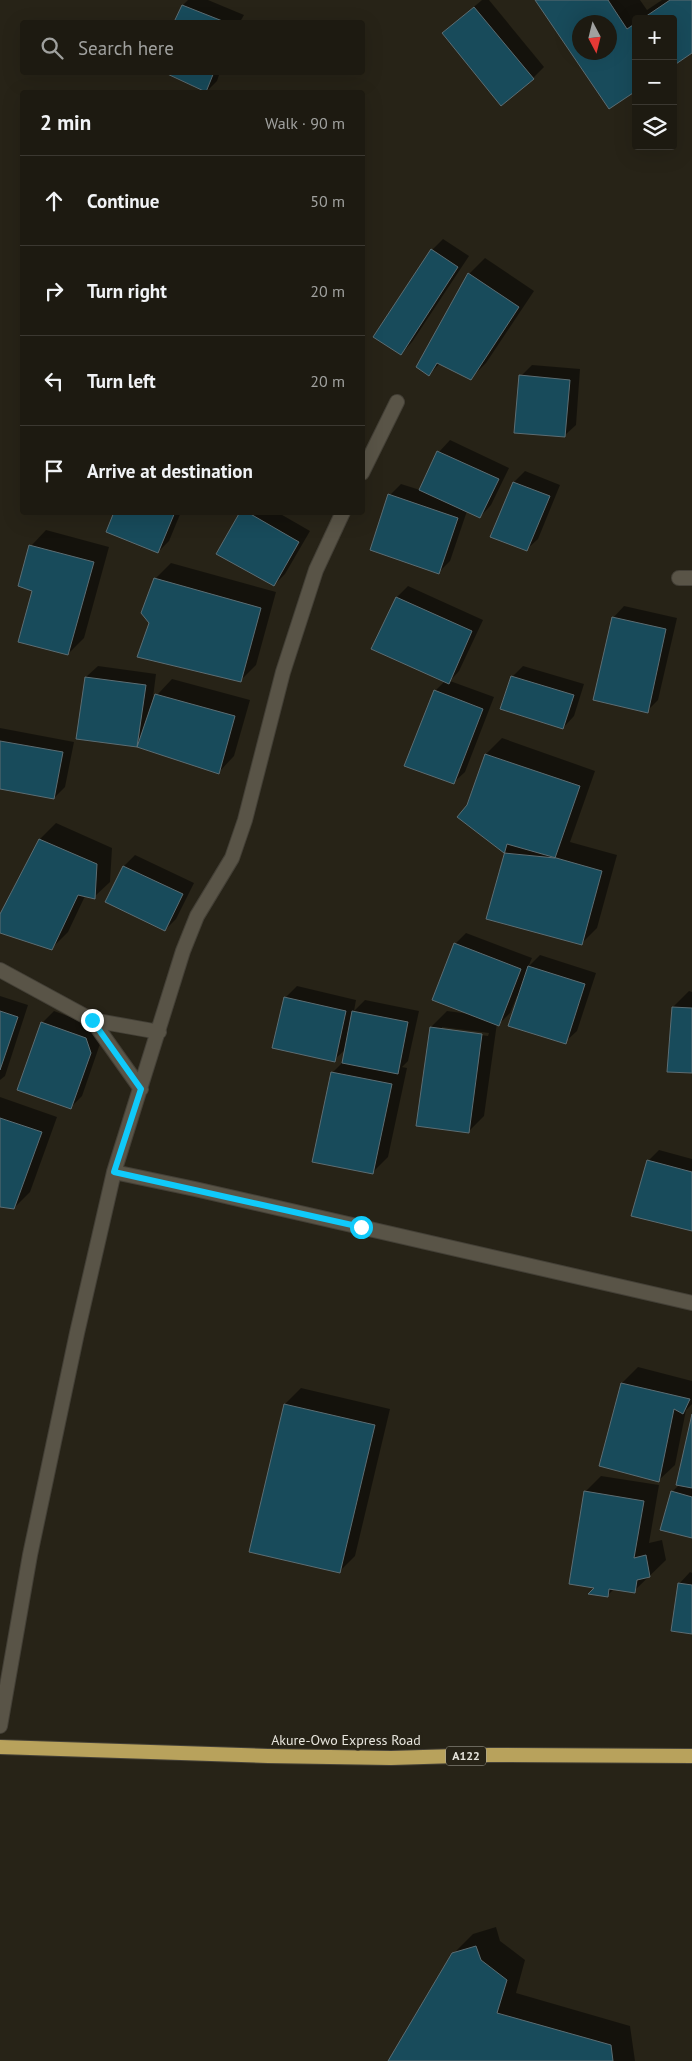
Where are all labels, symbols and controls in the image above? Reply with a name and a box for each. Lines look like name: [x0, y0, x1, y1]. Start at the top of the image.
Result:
north arrow: [572, 15, 617, 60]
map controls: [632, 15, 677, 150]
button: +: [632, 15, 677, 60]
search box: [20, 20, 365, 75]
icon: search: [38, 34, 66, 62]
text: Search here: [78, 36, 174, 60]
button: −: [632, 60, 677, 105]
button: layers: [632, 105, 677, 150]
text: 2 min: [40, 109, 91, 136]
text: Walk · 90 m: [265, 113, 345, 133]
icon: ahead: [40, 187, 68, 215]
text: Continue: [87, 189, 159, 213]
text: 50 m: [310, 191, 345, 211]
icon: right: [40, 277, 68, 305]
text: Turn right: [87, 279, 167, 303]
text: 20 m: [310, 281, 345, 301]
icon: left: [40, 367, 68, 395]
text: Turn left: [87, 369, 156, 393]
text: 20 m: [310, 371, 345, 391]
icon: arrive: [40, 457, 68, 485]
text: Arrive at destination: [87, 459, 253, 483]
route end: [81, 1009, 104, 1032]
route start: [350, 1216, 373, 1239]
street label: Akure-Owo Express Road: [271, 1731, 421, 1749]
road number: A122: [446, 1746, 486, 1765]

